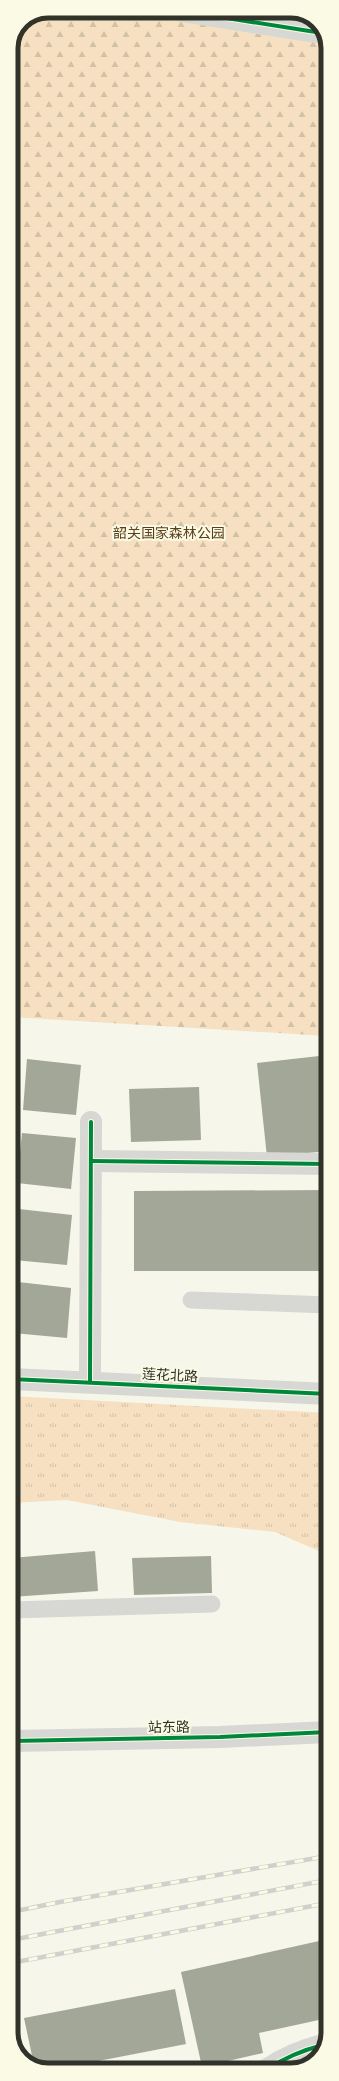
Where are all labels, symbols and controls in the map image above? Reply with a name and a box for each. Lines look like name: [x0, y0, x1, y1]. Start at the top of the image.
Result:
park label: 韶关国家森林公园: [113, 525, 225, 542]
street label: 莲花北路: [142, 1366, 198, 1385]
street label: 站东路: [148, 1719, 190, 1736]

